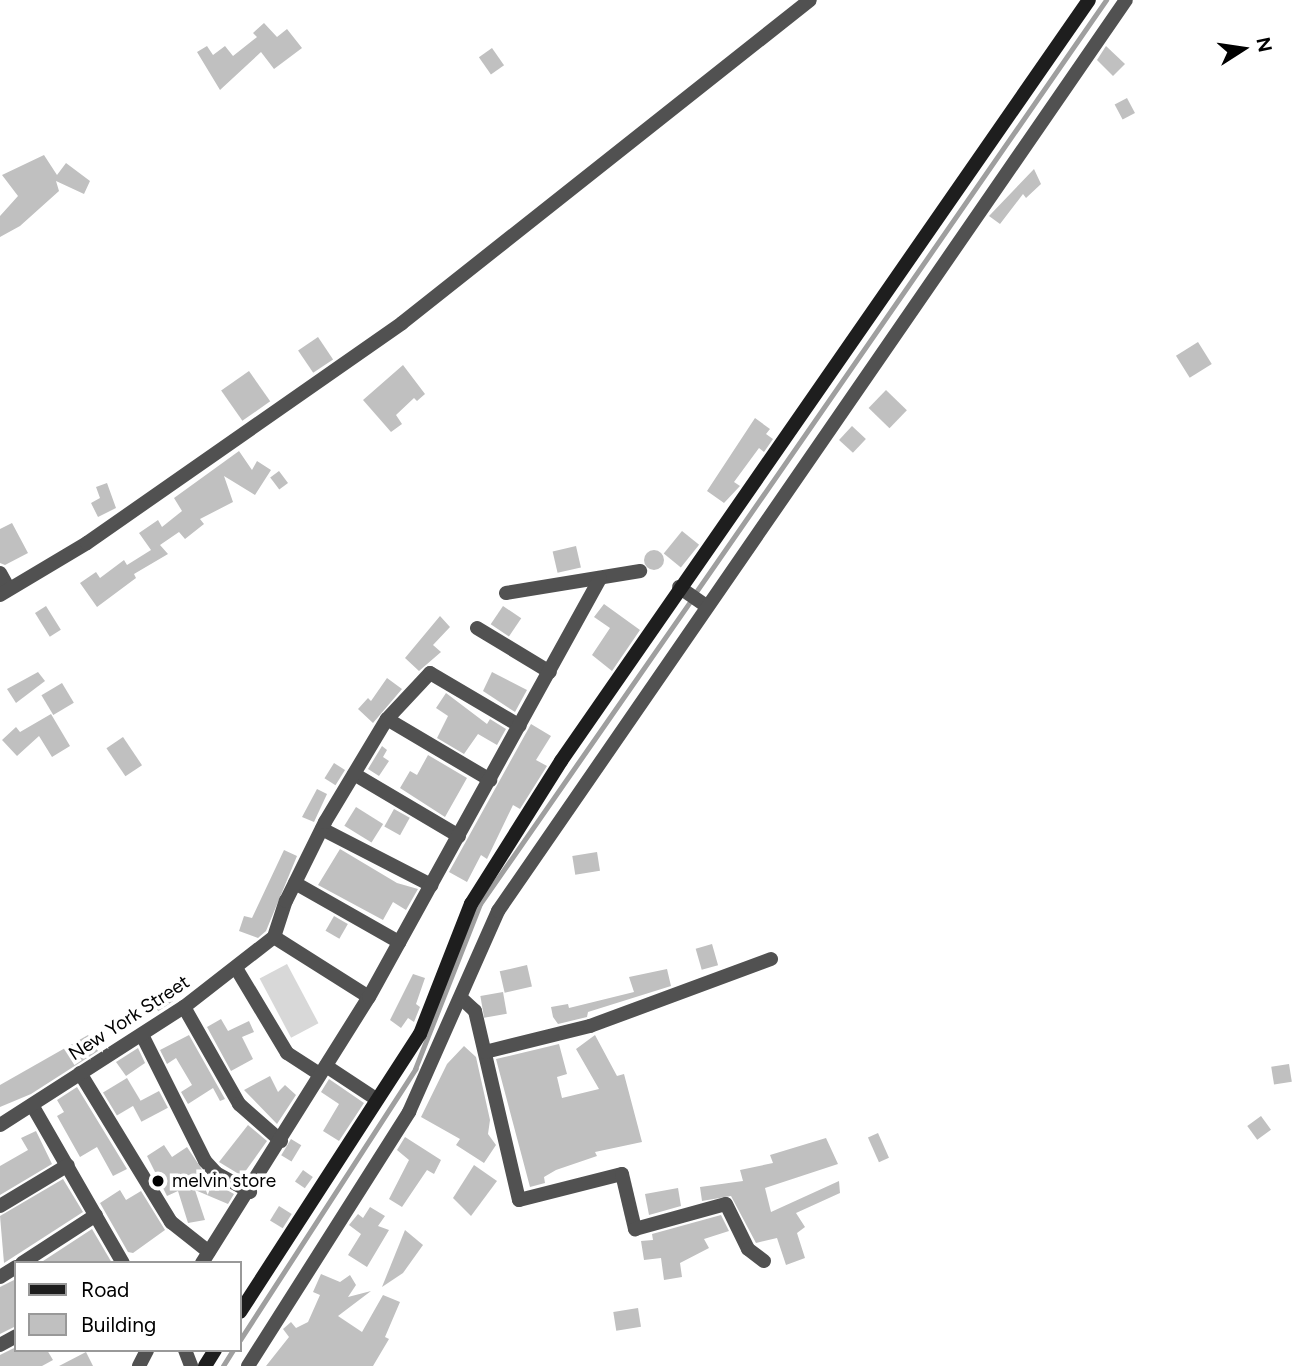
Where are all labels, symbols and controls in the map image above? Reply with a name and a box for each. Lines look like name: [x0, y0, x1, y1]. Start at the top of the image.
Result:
north arrow: [1208, 14, 1278, 84]
text: N: [1251, 35, 1277, 54]
street label: New York Street: [64, 971, 194, 1065]
place label: melvin store: [172, 1170, 276, 1192]
marker: melvin store: [150, 1173, 166, 1189]
legend: [14, 1261, 242, 1352]
text: Road: [81, 1277, 129, 1302]
text: Building: [81, 1312, 156, 1337]

